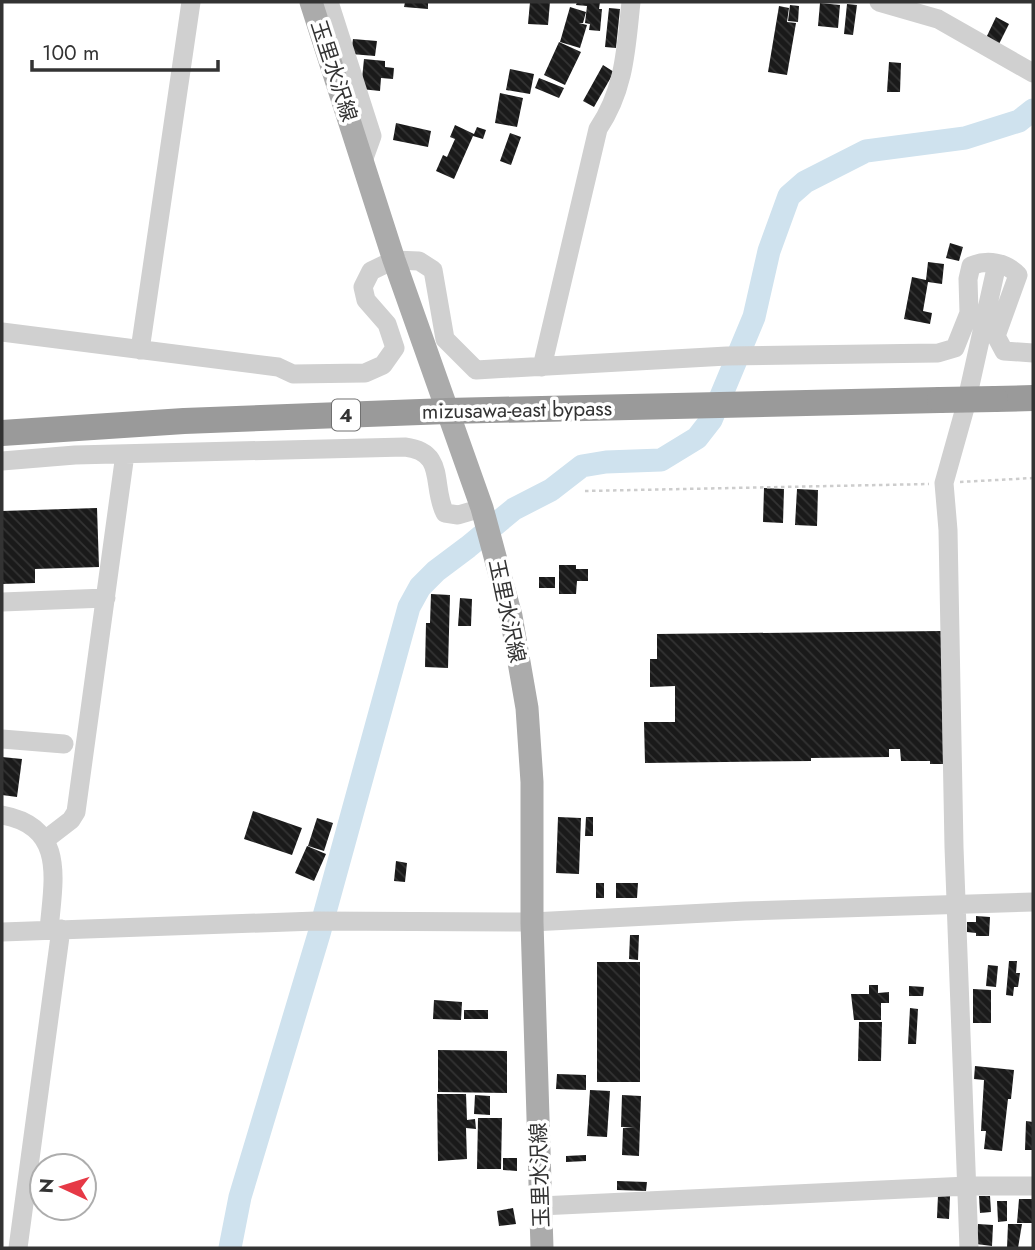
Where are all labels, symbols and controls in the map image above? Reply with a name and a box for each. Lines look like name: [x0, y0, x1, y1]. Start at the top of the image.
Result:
street label: 玉里水沢線: [304, 16, 364, 126]
scale bar: [32, 28, 217, 72]
text: 100 m: [42, 38, 99, 68]
street label: mizusawa-east bypass: [422, 393, 612, 427]
road number: 4: [332, 400, 360, 430]
street label: 玉里水沢線: [481, 557, 533, 665]
street label: 玉里水沢線: [523, 1122, 557, 1228]
north arrow: [28, 1152, 98, 1222]
text: N: [33, 1177, 61, 1194]

